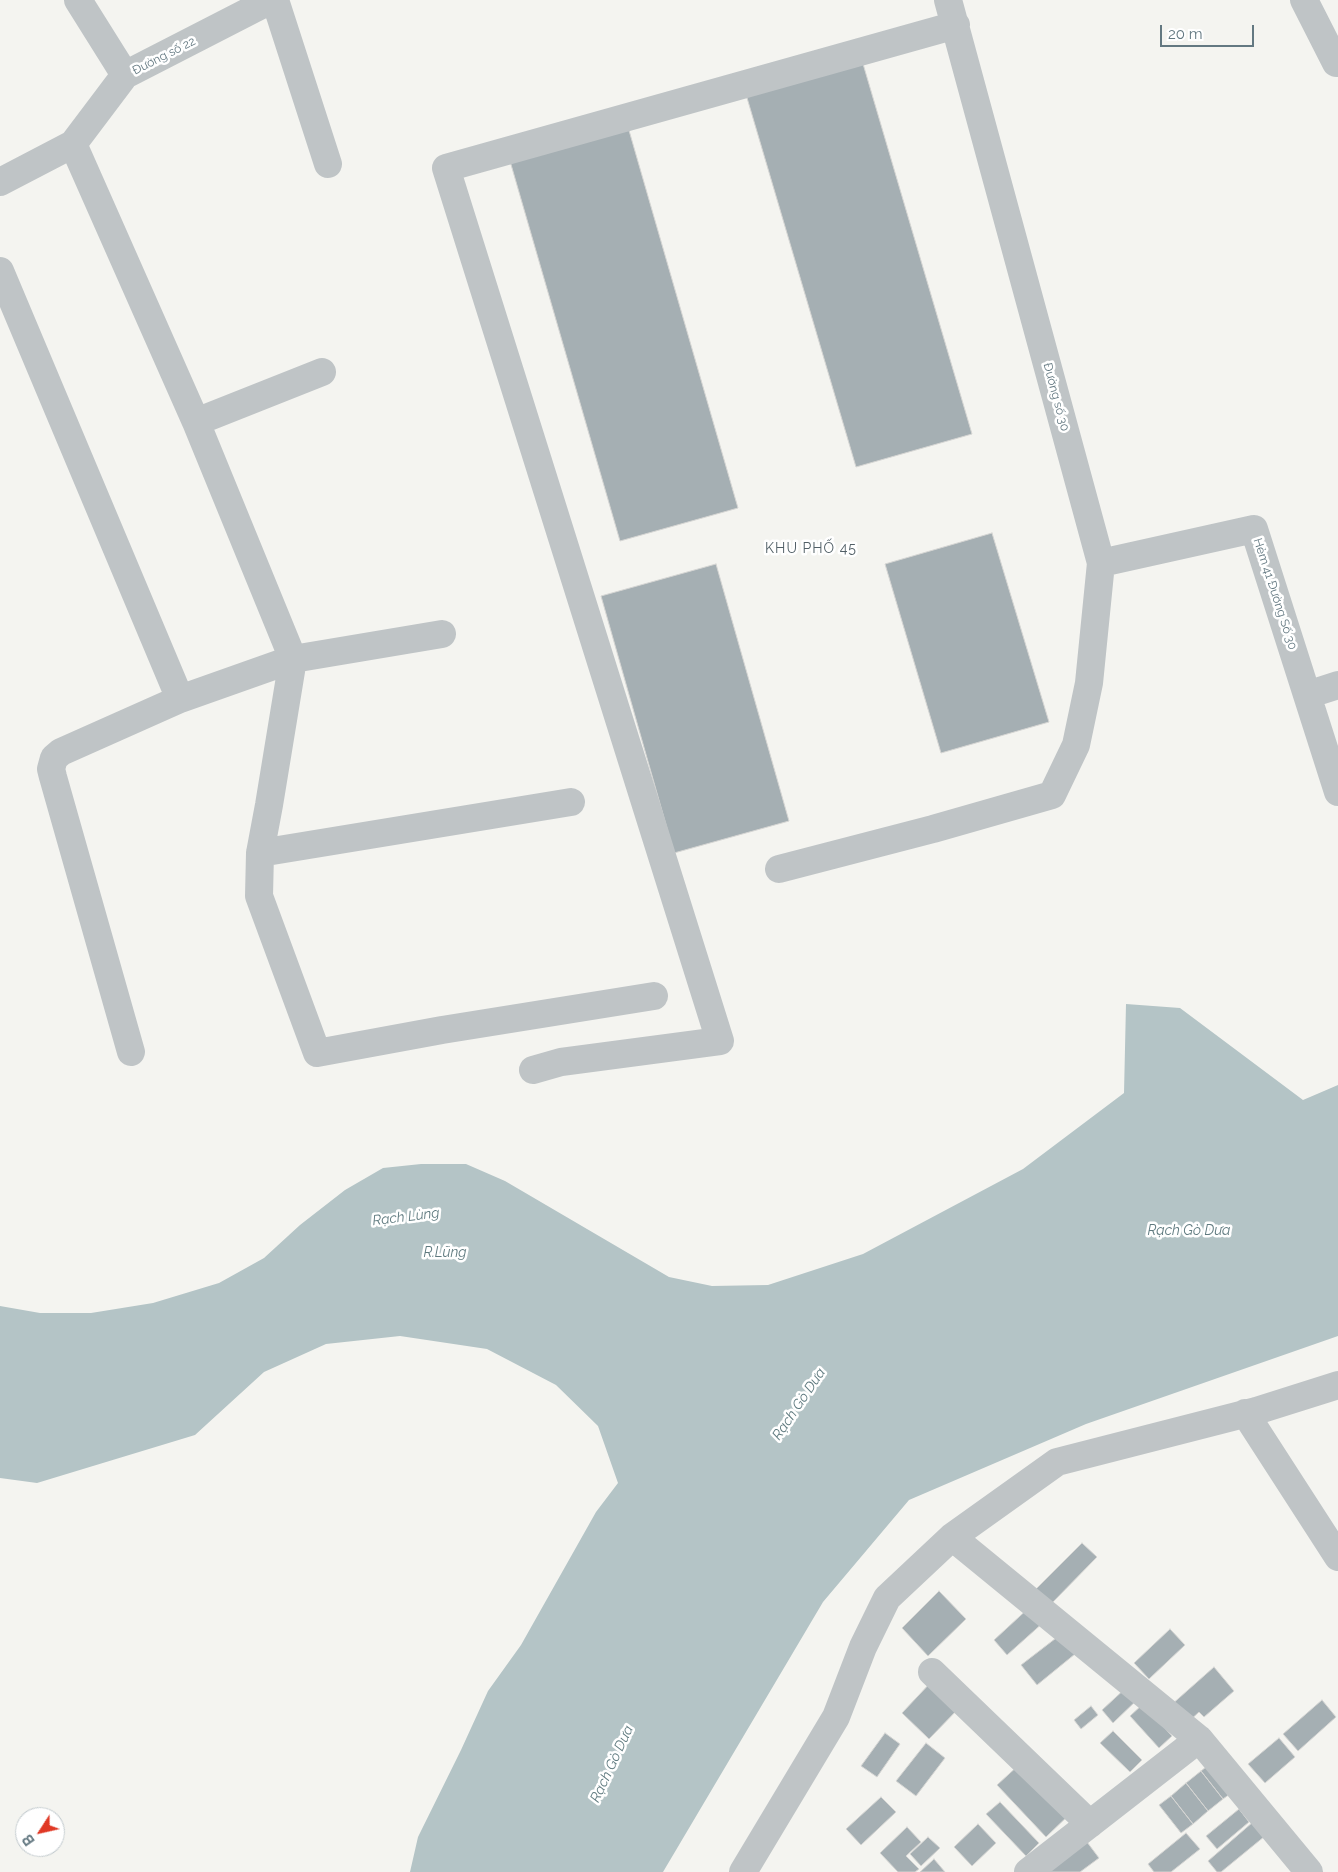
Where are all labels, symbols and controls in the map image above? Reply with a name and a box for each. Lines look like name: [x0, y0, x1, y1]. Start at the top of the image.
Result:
scale bar: [1163, 15, 1257, 47]
text: 20 m: [1168, 25, 1203, 43]
street label: Đường số 22: [130, 34, 198, 78]
street label: Đường số 30: [1040, 361, 1072, 433]
street label: Hẻm 41 Đường Số 30: [1250, 536, 1300, 652]
district label: KHU PHỐ 45: [764, 541, 858, 557]
water label: Rạch Lùng: [371, 1205, 441, 1229]
water label: Rạch Gò Dưa: [1148, 1223, 1230, 1239]
water label: R.Lũng: [423, 1245, 467, 1261]
water label: Rạch Gò Dưa: [769, 1365, 829, 1443]
water label: Rạch Gò Dưa: [587, 1723, 637, 1805]
north arrow: [15, 1807, 65, 1857]
text: B: [19, 1832, 38, 1849]

